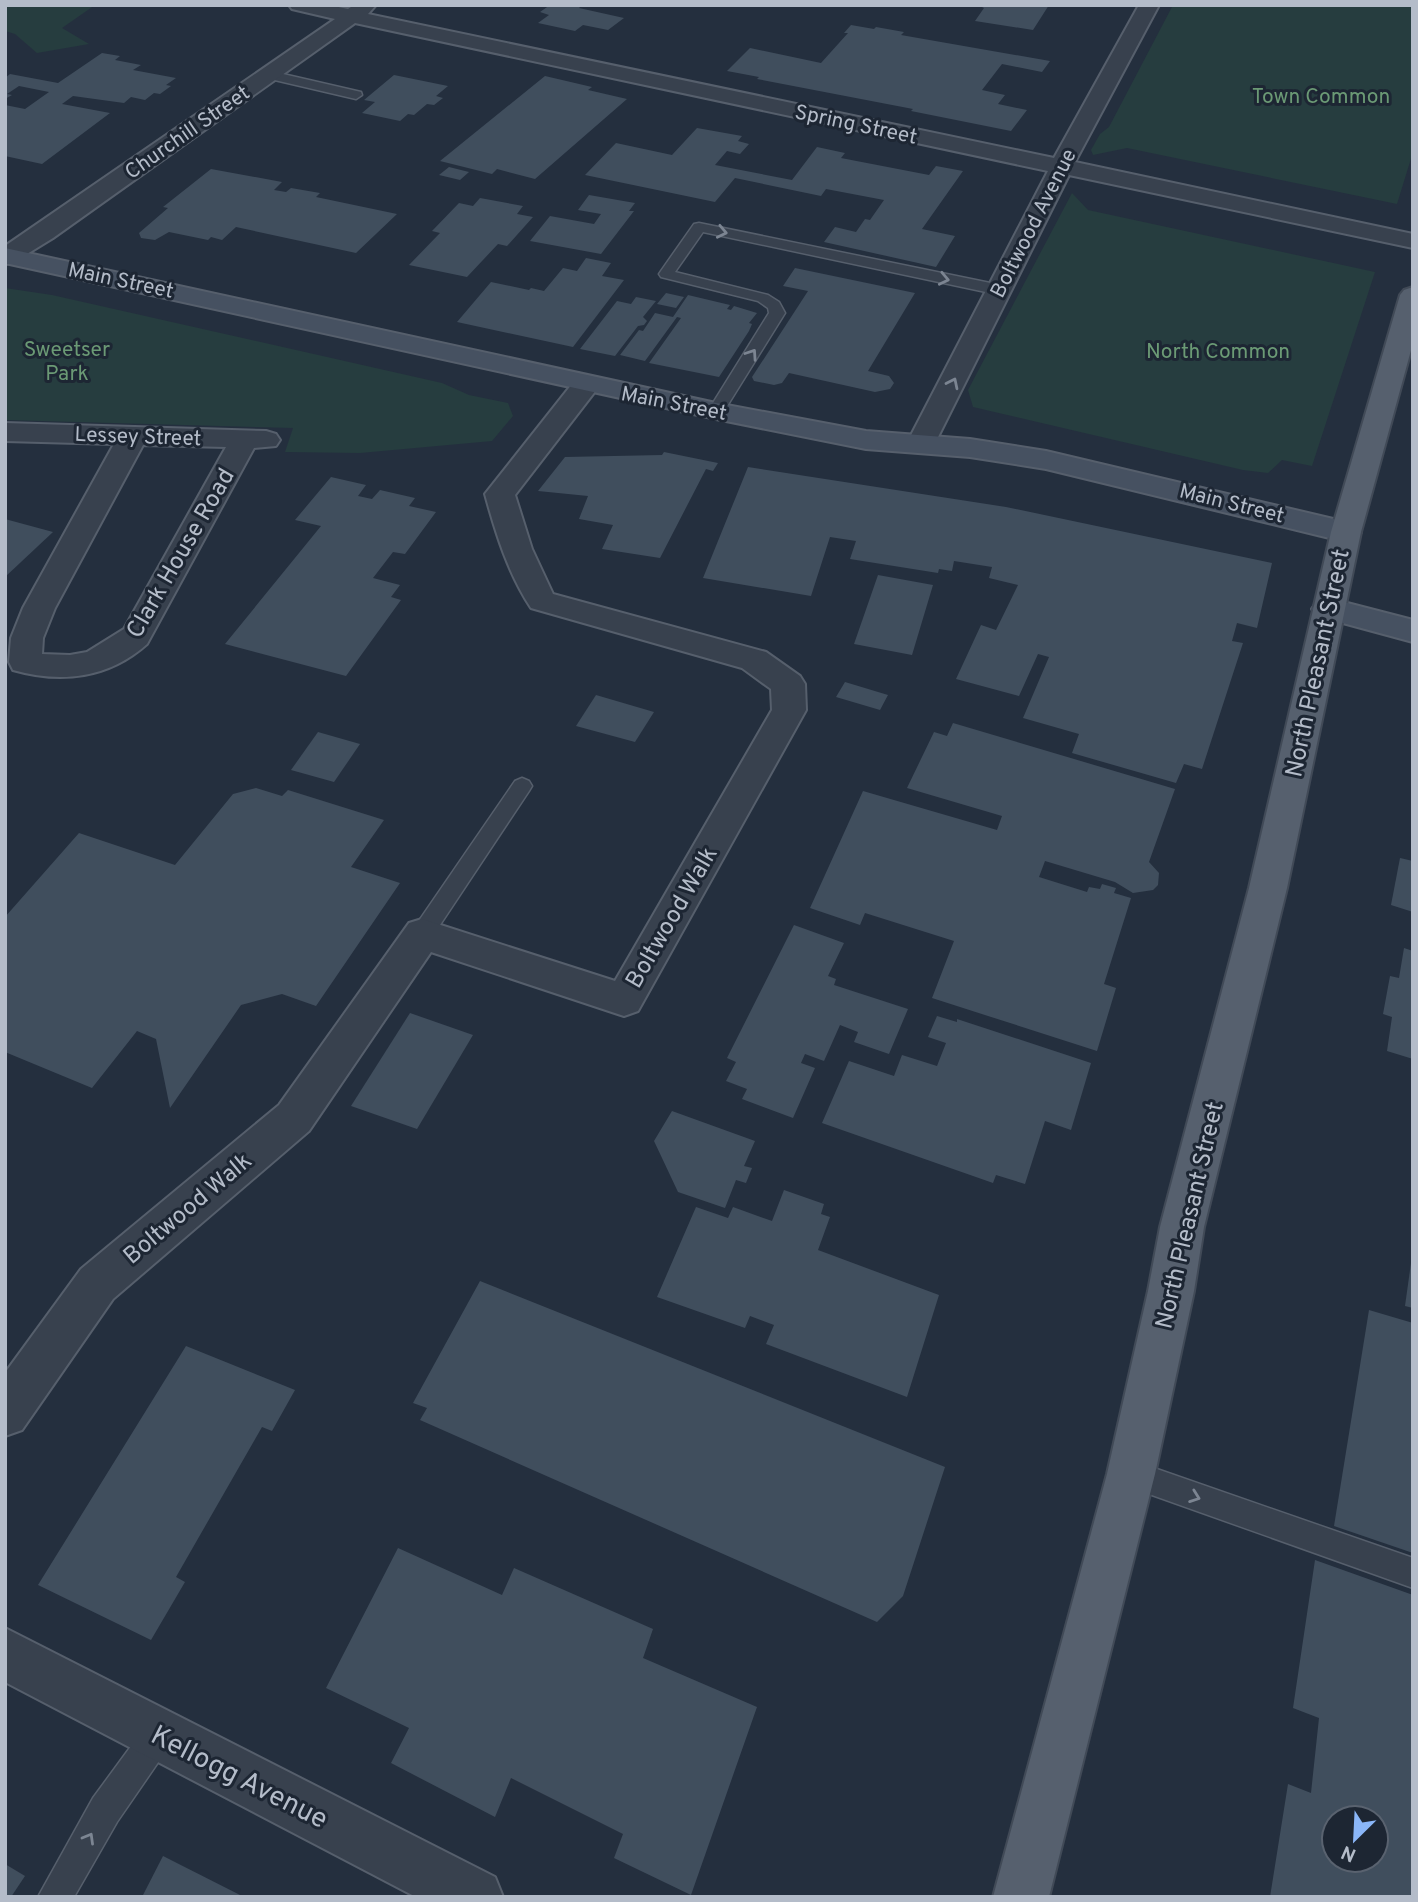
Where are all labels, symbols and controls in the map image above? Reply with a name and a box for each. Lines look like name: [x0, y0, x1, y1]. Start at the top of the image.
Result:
street label: Churchill Street: [120, 80, 256, 186]
park label: Town Common: [1252, 84, 1390, 111]
street label: Spring Street: [792, 99, 919, 152]
street label: Boltwood Avenue: [985, 145, 1084, 303]
one-way arrow: [716, 224, 728, 239]
street label: Main Street: [65, 257, 176, 306]
one-way arrow: [938, 271, 950, 286]
park label: Sweetser Park: [24, 337, 110, 388]
park label: North Common: [1146, 339, 1290, 366]
one-way arrow: [744, 349, 757, 362]
one-way arrow: [945, 378, 959, 390]
street label: Main Street: [619, 381, 729, 428]
street label: Lessey Street: [74, 422, 202, 453]
street label: Clark House Road: [121, 464, 243, 644]
street label: Main Street: [1176, 478, 1287, 531]
street label: North Pleasant Street: [1280, 547, 1358, 780]
street label: Boltwood Walk: [620, 842, 725, 994]
street label: North Pleasant Street: [1150, 1099, 1232, 1332]
street label: Boltwood Walk: [118, 1147, 259, 1272]
one-way arrow: [1188, 1489, 1200, 1503]
street label: Kellogg Avenue: [144, 1719, 333, 1839]
north arrow: [1320, 1804, 1390, 1874]
one-way arrow: [81, 1832, 94, 1845]
text: N: [1338, 1839, 1360, 1866]

